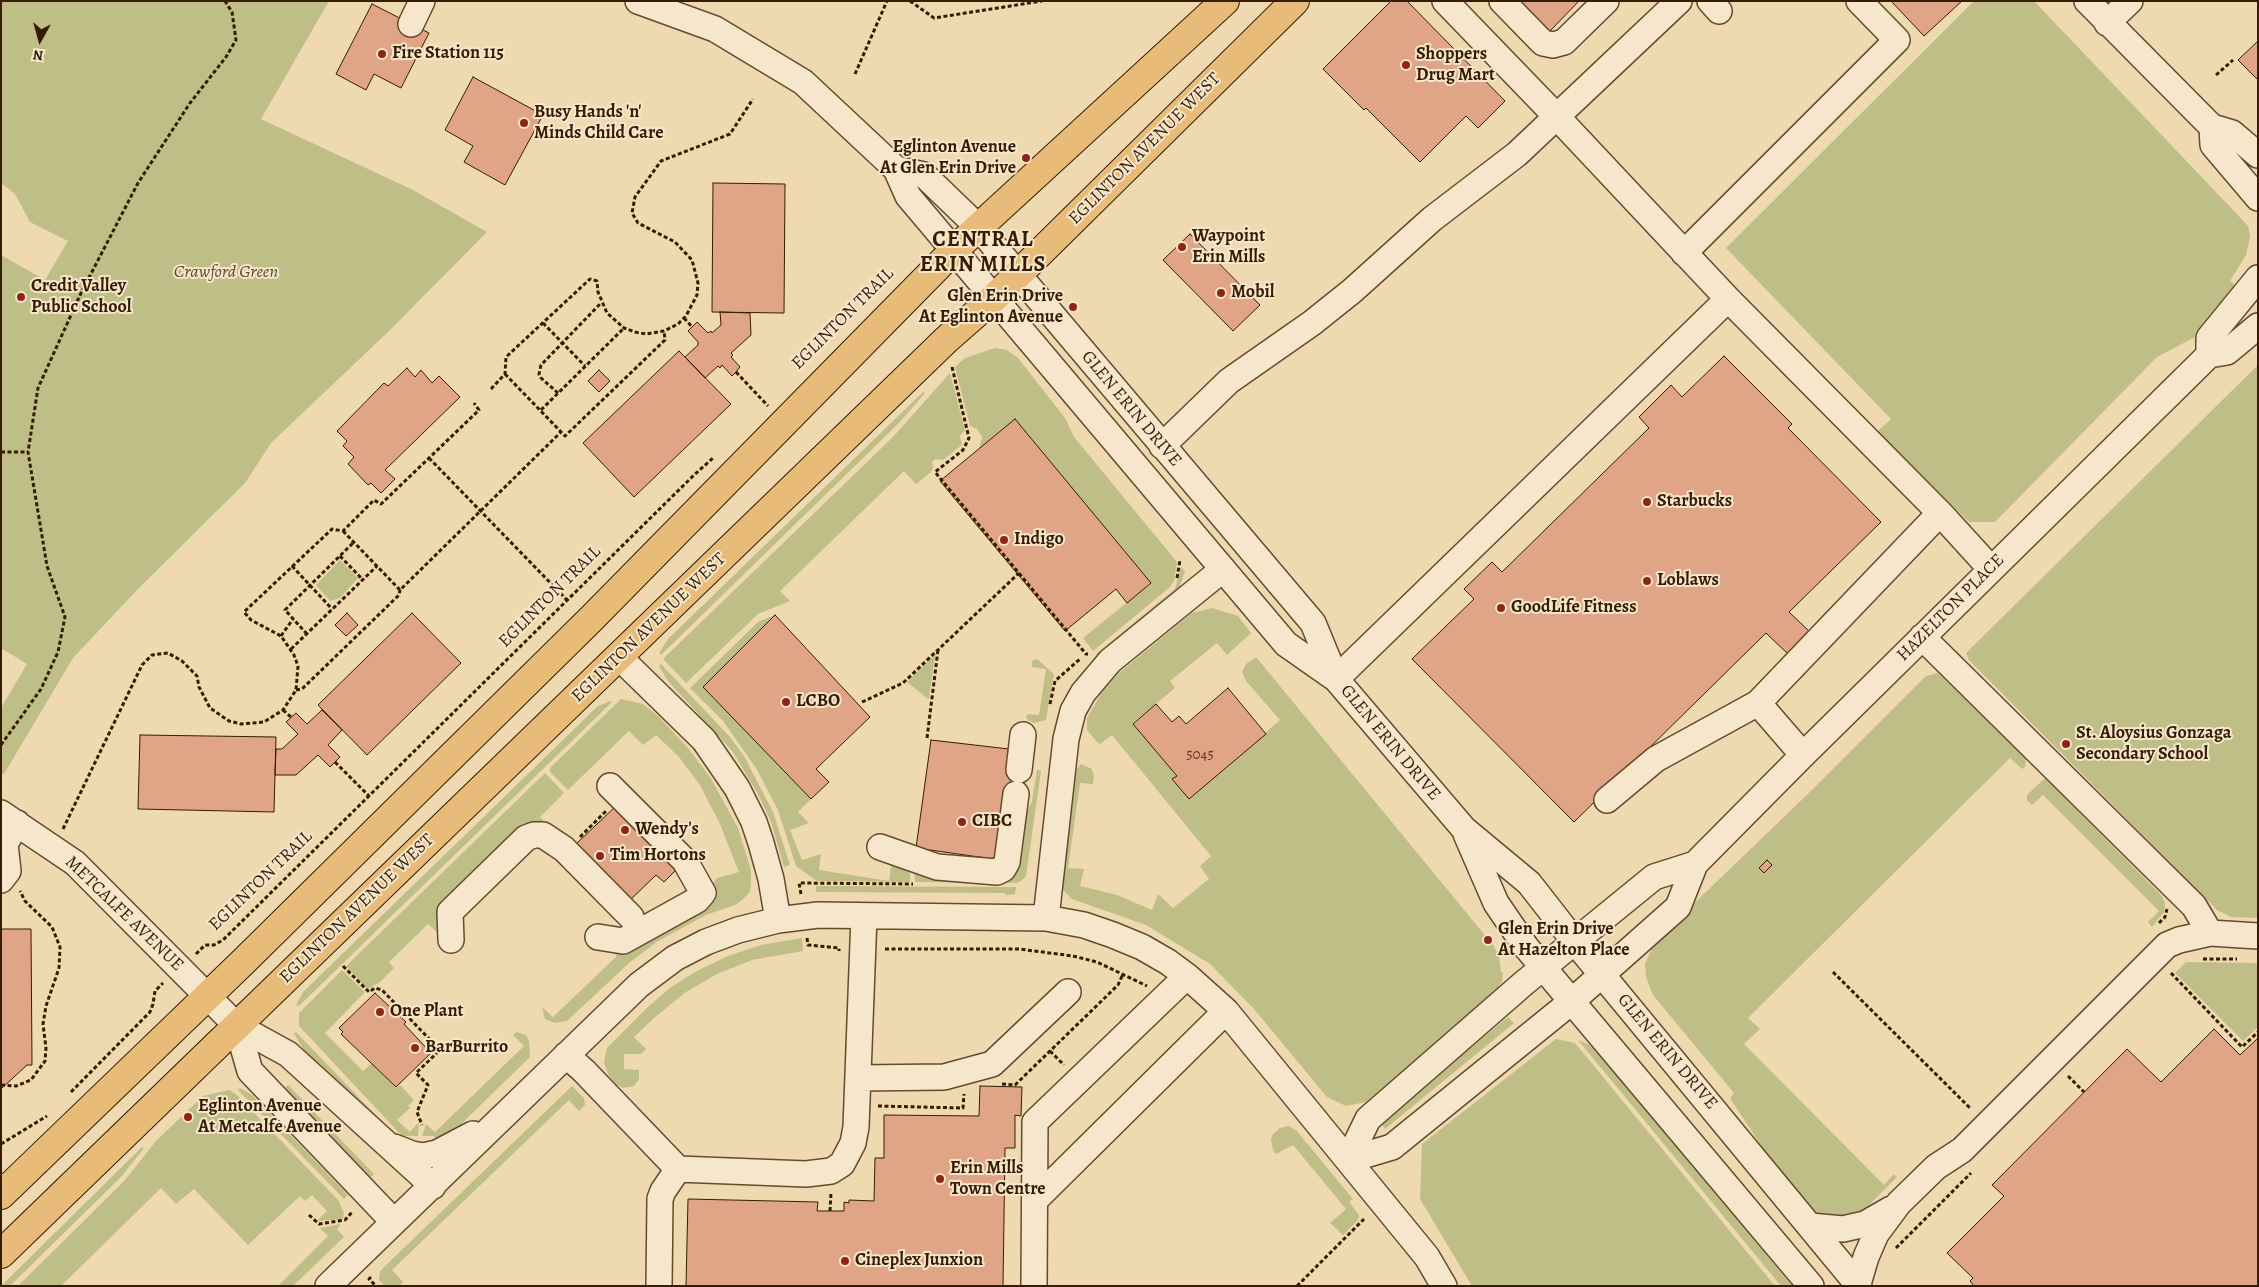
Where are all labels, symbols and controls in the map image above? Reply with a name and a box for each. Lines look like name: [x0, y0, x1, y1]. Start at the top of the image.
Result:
north arrow: [15, 15, 65, 65]
place label: Fire Station 115: [392, 43, 504, 65]
place label: Shoppers Drug Mart: [1416, 44, 1495, 86]
text: N: [32, 45, 44, 65]
marker: Fire Station 115: [376, 48, 388, 60]
marker: Shoppers Drug Mart: [1400, 59, 1412, 71]
street label: EGLINTON AVENUE WEST: [1064, 68, 1226, 230]
place label: Busy Hands 'n' Minds Child Care: [534, 102, 664, 144]
marker: Busy Hands 'n' Minds Child Care: [518, 117, 530, 129]
place label: Eglinton Avenue At Glen Erin Drive: [880, 137, 1016, 180]
marker: Eglinton Avenue At Glen Erin Drive: [1020, 152, 1032, 164]
place label: Waypoint Erin Mills: [1192, 226, 1265, 268]
district label: CENTRAL ERIN MILLS: [918, 228, 1048, 280]
marker: Waypoint Erin Mills: [1176, 241, 1188, 253]
park label: Crawford Green: [174, 262, 278, 284]
street label: EGLINTON TRAIL: [787, 263, 899, 375]
place label: Credit Valley Public School: [31, 276, 131, 318]
place label: Mobil: [1231, 282, 1274, 304]
place label: Glen Erin Drive At Eglinton Avenue: [919, 286, 1063, 328]
marker: Mobil: [1215, 287, 1227, 299]
marker: Credit Valley Public School: [15, 291, 27, 303]
marker: Glen Erin Drive At Eglinton Avenue: [1067, 301, 1079, 313]
street label: GLEN ERIN DRIVE: [1076, 347, 1186, 471]
place label: Starbucks: [1657, 491, 1732, 513]
marker: Starbucks: [1641, 496, 1653, 508]
place label: Indigo: [1014, 529, 1064, 551]
marker: Indigo: [998, 534, 1010, 546]
street label: EGLINTON TRAIL: [494, 541, 606, 653]
street label: EGLINTON AVENUE WEST: [567, 549, 731, 707]
street label: HAZELTON PLACE: [1893, 550, 2009, 666]
place label: Loblaws: [1657, 570, 1719, 592]
marker: Loblaws: [1641, 575, 1653, 587]
place label: GoodLife Fitness: [1511, 597, 1636, 619]
marker: GoodLife Fitness: [1495, 602, 1507, 614]
street label: GLEN ERIN DRIVE: [1335, 681, 1445, 805]
place label: LCBO: [796, 691, 840, 713]
marker: LCBO: [780, 696, 792, 708]
place label: St. Aloysius Gonzaga Secondary School: [2076, 723, 2231, 766]
marker: St. Aloysius Gonzaga Secondary School: [2060, 738, 2072, 750]
house number: 5045: [1186, 746, 1214, 764]
place label: CIBC: [972, 811, 1012, 833]
marker: CIBC: [956, 816, 968, 828]
place label: Wendy's: [635, 819, 699, 841]
marker: Wendy's: [619, 824, 631, 836]
street label: EGLINTON TRAIL: [205, 826, 317, 936]
street label: EGLINTON AVENUE WEST: [275, 830, 439, 988]
place label: Tim Hortons: [610, 845, 706, 867]
marker: Tim Hortons: [594, 850, 606, 862]
street label: METCALFE AVENUE: [60, 852, 188, 976]
place label: Glen Erin Drive At Hazelton Place: [1498, 919, 1630, 962]
marker: Glen Erin Drive At Hazelton Place: [1482, 934, 1494, 946]
street label: GLEN ERIN DRIVE: [1612, 990, 1722, 1114]
place label: One Plant: [390, 1001, 464, 1023]
marker: One Plant: [374, 1006, 386, 1018]
place label: BarBurrito: [425, 1037, 508, 1059]
marker: BarBurrito: [409, 1042, 421, 1054]
place label: Eglinton Avenue At Metcalfe Avenue: [198, 1096, 341, 1138]
marker: Eglinton Avenue At Metcalfe Avenue: [182, 1111, 194, 1123]
place label: Erin Mills Town Centre: [950, 1158, 1046, 1200]
marker: Erin Mills Town Centre: [934, 1173, 946, 1185]
place label: Cineplex Junxion: [855, 1250, 983, 1272]
marker: Cineplex Junxion: [839, 1255, 851, 1267]

